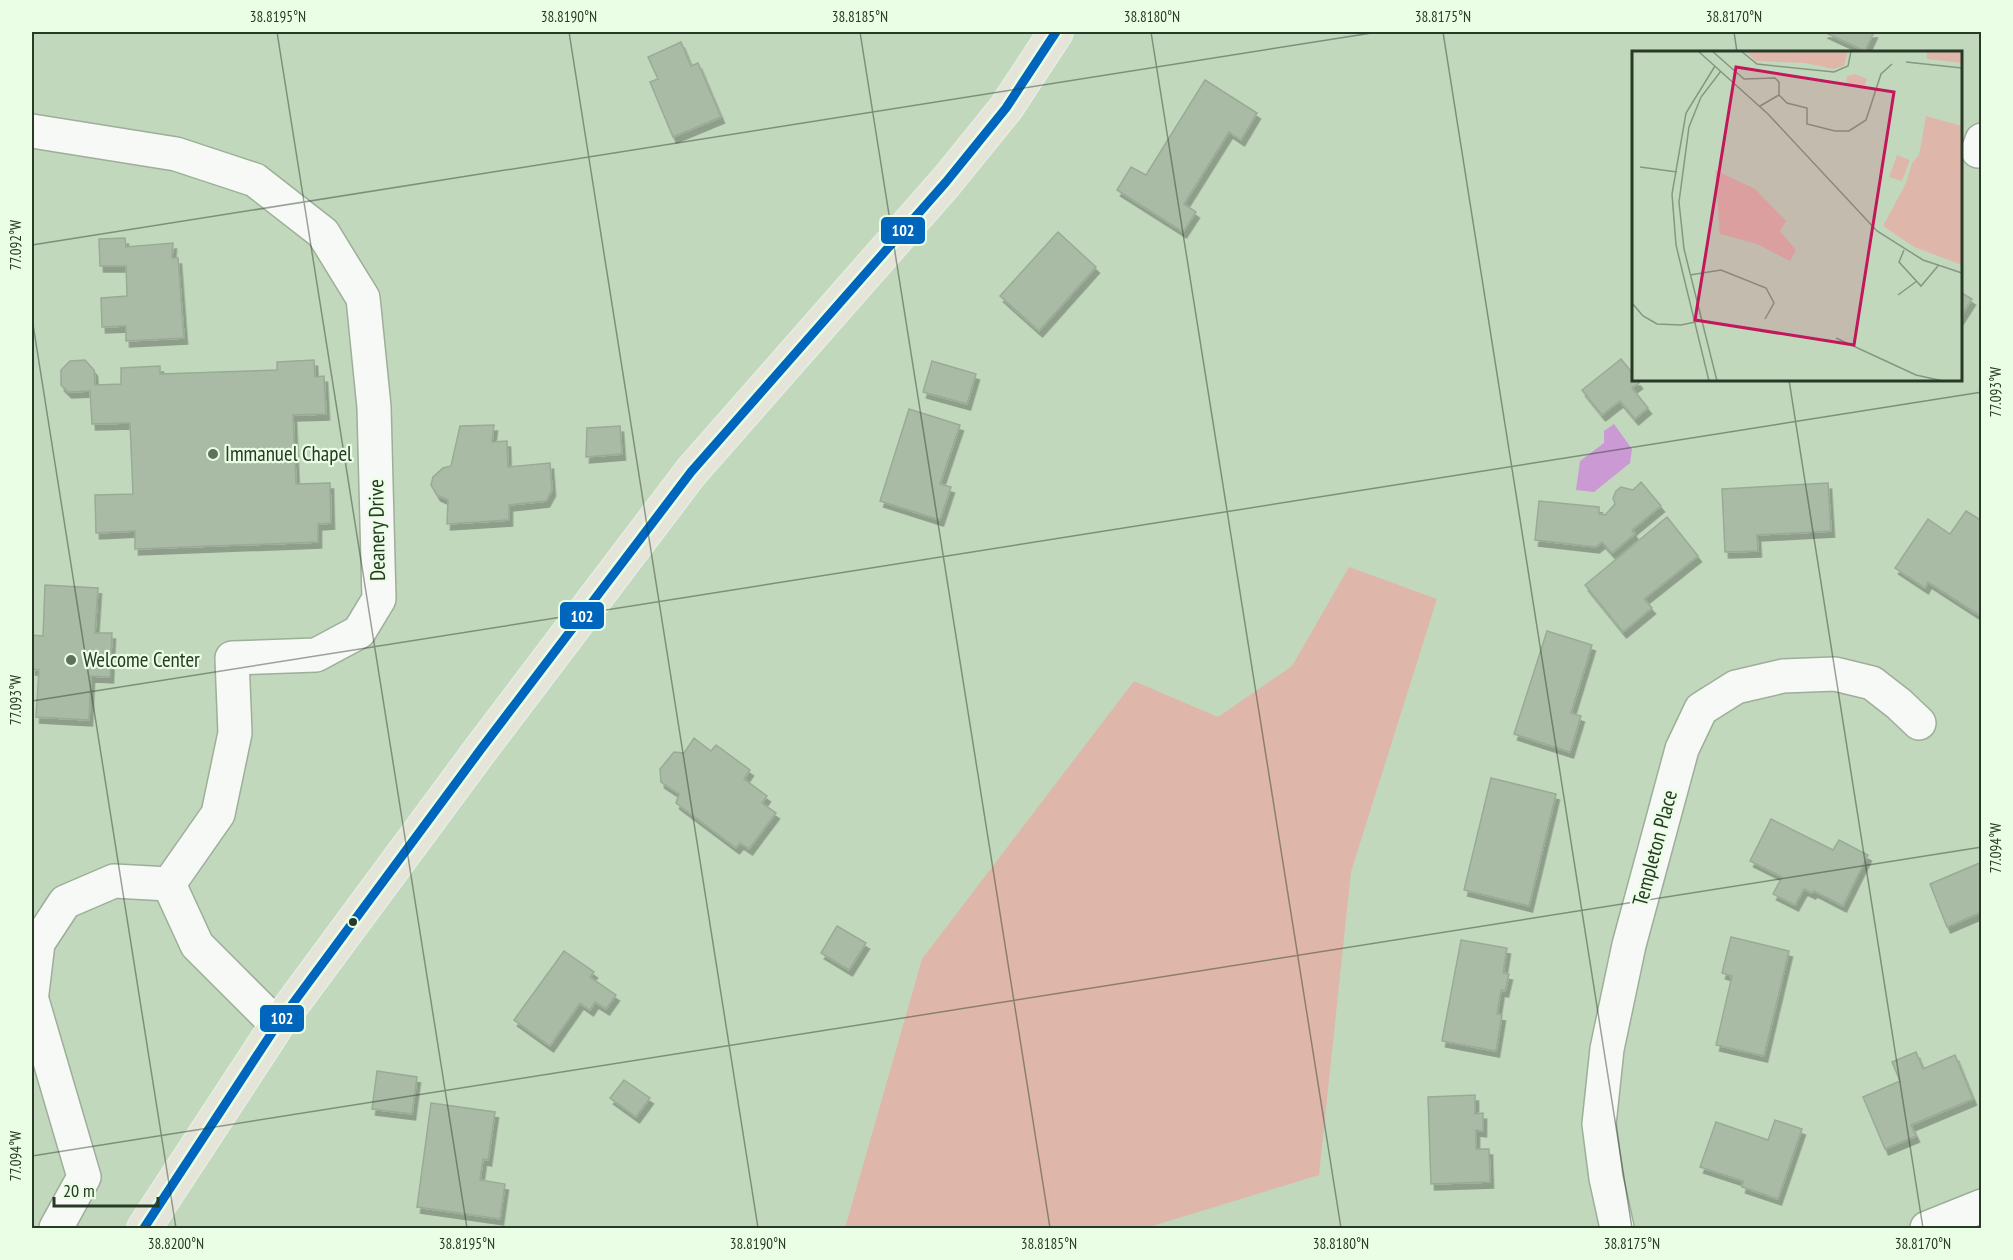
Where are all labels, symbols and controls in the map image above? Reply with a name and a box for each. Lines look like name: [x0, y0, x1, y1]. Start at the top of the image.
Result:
text: 38.8195°N: [250, 7, 306, 26]
text: 38.8190°N: [541, 7, 597, 26]
text: 38.8185°N: [832, 7, 888, 26]
text: 38.8180°N: [1124, 7, 1180, 26]
text: 38.8175°N: [1415, 7, 1471, 26]
text: 38.8170°N: [1706, 7, 1762, 26]
inset map: [1632, 51, 1962, 381]
line badge: 102: [880, 216, 926, 245]
text: 77.092°W: [6, 220, 25, 270]
text: 102: [892, 220, 914, 240]
text: 77.093°W: [1986, 367, 2005, 417]
place label: Immanuel Chapel: [225, 440, 352, 467]
marker: Immanuel Chapel: [206, 447, 220, 461]
street label: Deanery Drive: [362, 479, 391, 581]
line badge: 102: [559, 601, 605, 630]
text: 102: [571, 606, 593, 626]
place label: Welcome Center: [83, 646, 200, 673]
marker: Welcome Center: [64, 653, 78, 667]
text: 77.093°W: [6, 675, 25, 725]
street label: Templeton Place: [1626, 787, 1683, 909]
text: 77.094°W: [1986, 823, 2005, 873]
unlabelled marker: [347, 916, 359, 928]
line badge: 102: [259, 1004, 305, 1033]
text: 102: [271, 1008, 293, 1028]
text: 77.094°W: [6, 1131, 25, 1181]
scale bar: [54, 1170, 158, 1208]
text: 20 m: [63, 1179, 95, 1202]
text: 38.8200°N: [148, 1234, 204, 1253]
text: 38.8195°N: [439, 1234, 495, 1253]
text: 38.8190°N: [730, 1234, 786, 1253]
text: 38.8185°N: [1021, 1234, 1077, 1253]
text: 38.8180°N: [1313, 1234, 1369, 1253]
text: 38.8175°N: [1604, 1234, 1660, 1253]
text: 38.8170°N: [1895, 1234, 1951, 1253]

